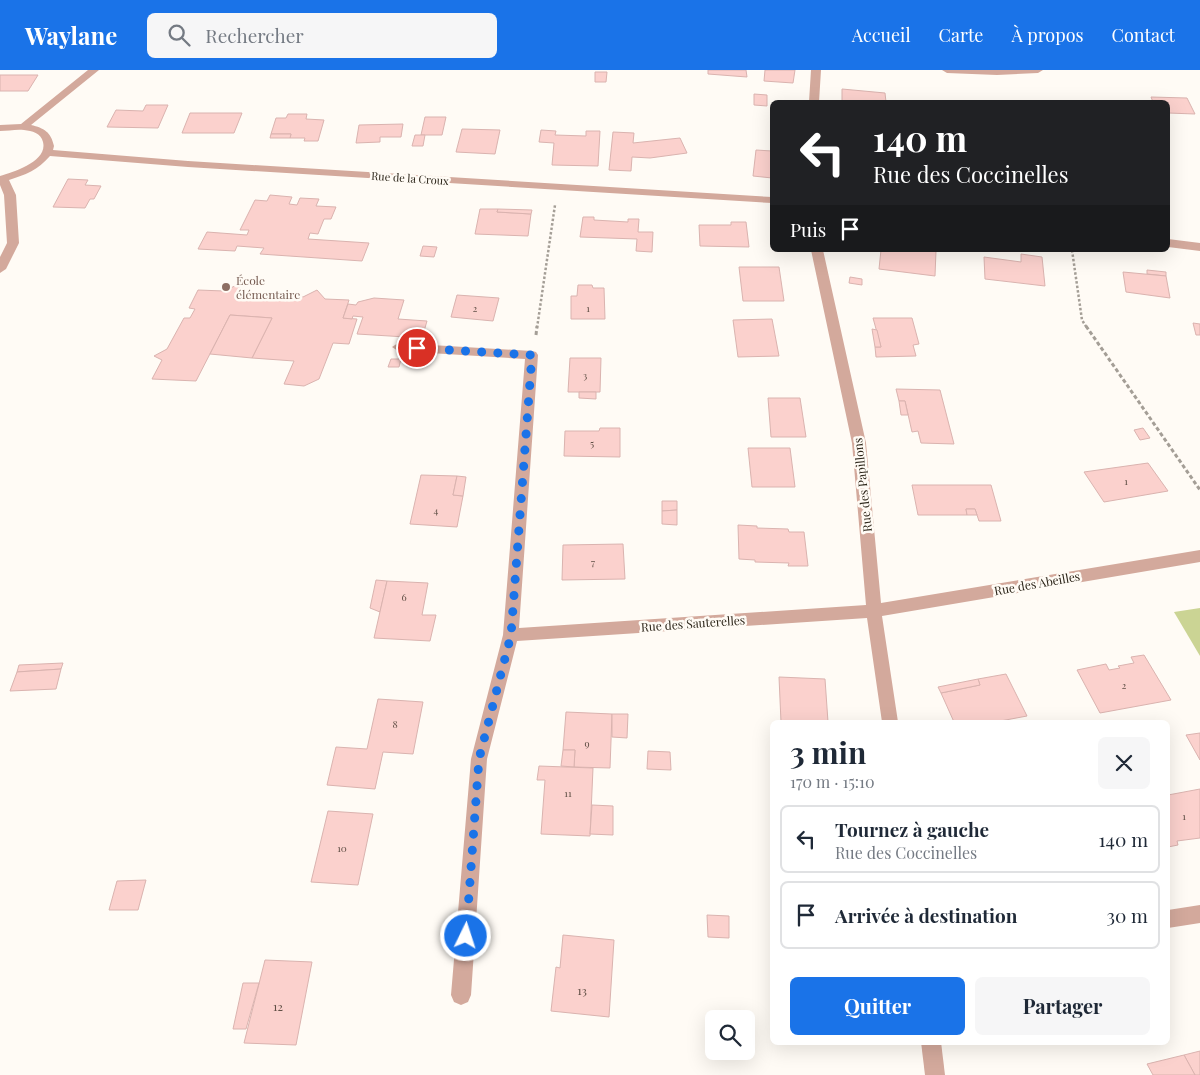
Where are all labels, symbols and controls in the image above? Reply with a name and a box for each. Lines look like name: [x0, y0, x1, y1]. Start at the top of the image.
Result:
search box: [147, 13, 497, 58]
text: Waylane: [25, 19, 117, 51]
icon: search: [165, 21, 193, 49]
text: Rechercher: [205, 22, 304, 48]
text: Accueil: [852, 23, 911, 47]
text: Carte: [939, 23, 983, 47]
text: À propos: [1011, 23, 1084, 47]
text: Contact: [1112, 23, 1175, 47]
text: 140 m: [873, 114, 967, 161]
icon: left: [790, 120, 855, 185]
text: Rue des Coccinelles: [873, 159, 1069, 189]
street label: Rue de la Croux: [371, 168, 450, 188]
icon: arrive: [836, 215, 864, 243]
text: Puis: [790, 216, 826, 242]
place label: École élémentaire: [236, 272, 300, 302]
marker: École élémentaire: [220, 281, 232, 293]
house number: 2: [473, 301, 478, 315]
house number: 1: [586, 301, 590, 315]
pin: [396, 327, 438, 369]
icon: arrive: [403, 334, 431, 362]
house number: 3: [583, 368, 588, 382]
house number: 5: [590, 436, 594, 450]
street label: Rue des Papillons: [849, 437, 875, 533]
house number: 1: [1124, 474, 1128, 488]
house number: 4: [434, 503, 439, 517]
house number: 7: [591, 555, 595, 569]
street label: Rue des Abeilles: [993, 568, 1081, 598]
house number: 6: [401, 590, 407, 604]
street label: Rue des Sauterelles: [640, 611, 746, 635]
house number: 2: [1122, 678, 1127, 692]
house number: 8: [392, 717, 398, 731]
text: 3 min: [790, 732, 866, 772]
house number: 9: [584, 736, 590, 750]
button: close: [1098, 737, 1150, 789]
text: 170 m · 15:10: [790, 771, 875, 792]
house number: 11: [564, 786, 572, 800]
house number: 1: [1182, 809, 1186, 823]
text: Tournez à gauche: [835, 816, 989, 842]
icon: left: [792, 825, 820, 853]
text: 140 m: [1099, 826, 1148, 852]
house number: 10: [337, 841, 347, 855]
text: Rue des Coccinelles: [835, 842, 977, 863]
icon: arrive: [792, 901, 820, 929]
text: Arrivée à destination: [835, 902, 1017, 928]
text: 30 m: [1106, 902, 1148, 928]
position arrow: [439, 909, 491, 961]
button: Quitter: [790, 977, 965, 1035]
button: Partager: [975, 977, 1150, 1035]
house number: 13: [577, 982, 587, 998]
house number: 12: [273, 998, 283, 1014]
map controls: [705, 1010, 755, 1060]
button: search: [705, 1010, 755, 1060]

